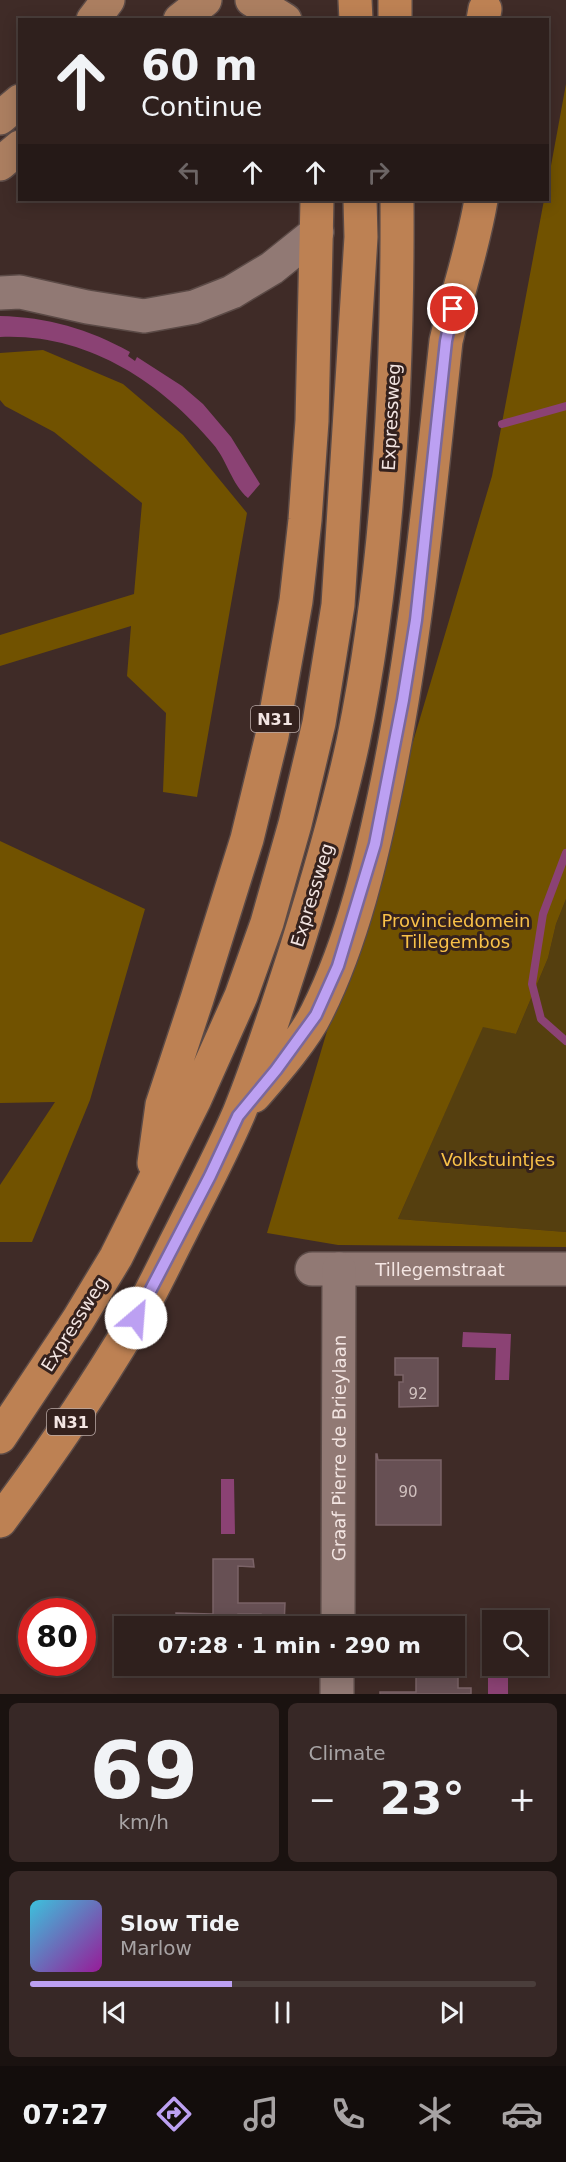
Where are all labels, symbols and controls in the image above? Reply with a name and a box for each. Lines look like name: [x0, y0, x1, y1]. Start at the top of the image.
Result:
text: 60 m: [141, 41, 258, 90]
icon: ahead: [42, 42, 120, 120]
text: Continue: [141, 91, 262, 122]
icon: left: [173, 156, 206, 189]
icon: ahead: [236, 156, 269, 189]
icon: ahead: [299, 156, 332, 189]
icon: right: [362, 156, 395, 189]
pin: [427, 283, 478, 334]
icon: arrive: [436, 292, 469, 325]
street label: Expressweg: [378, 363, 404, 471]
road number: N31: [251, 706, 299, 732]
street label: Expressweg: [286, 841, 338, 949]
park label: Provinciedomein Tillegembos: [381, 910, 531, 952]
park label: Volkstuintjes: [441, 1149, 555, 1170]
street label: Tillegemstraat: [374, 1259, 505, 1280]
street label: Expressweg: [37, 1273, 111, 1375]
position arrow: [104, 1286, 168, 1350]
street label: Graaf Pierre de Brieylaan: [328, 1335, 349, 1561]
house number: 92: [408, 1385, 428, 1403]
road number: N31: [47, 1409, 95, 1435]
house number: 90: [398, 1483, 418, 1501]
speed limit sign: 80: [18, 1598, 96, 1676]
map controls: [482, 1610, 548, 1676]
button: search: [482, 1610, 548, 1676]
text: 07:28 · 1 min · 290 m: [158, 1633, 421, 1658]
text: 69: [89, 1726, 198, 1816]
text: Climate: [309, 1741, 385, 1765]
text: 23°: [380, 1772, 465, 1825]
text: −: [309, 1780, 336, 1819]
text: +: [508, 1780, 536, 1819]
text: km/h: [119, 1810, 169, 1834]
text: Slow Tide: [120, 1911, 240, 1936]
text: Marlow: [120, 1936, 192, 1960]
icon: previous: [98, 1996, 131, 2029]
icon: pause: [266, 1996, 299, 2029]
icon: next: [435, 1996, 468, 2029]
icon: directions: [153, 2093, 195, 2135]
icon: music: [240, 2093, 282, 2135]
icon: phone: [327, 2093, 369, 2135]
icon: climate: [414, 2093, 456, 2135]
icon: car: [501, 2093, 543, 2135]
text: 07:27: [23, 2099, 108, 2130]

